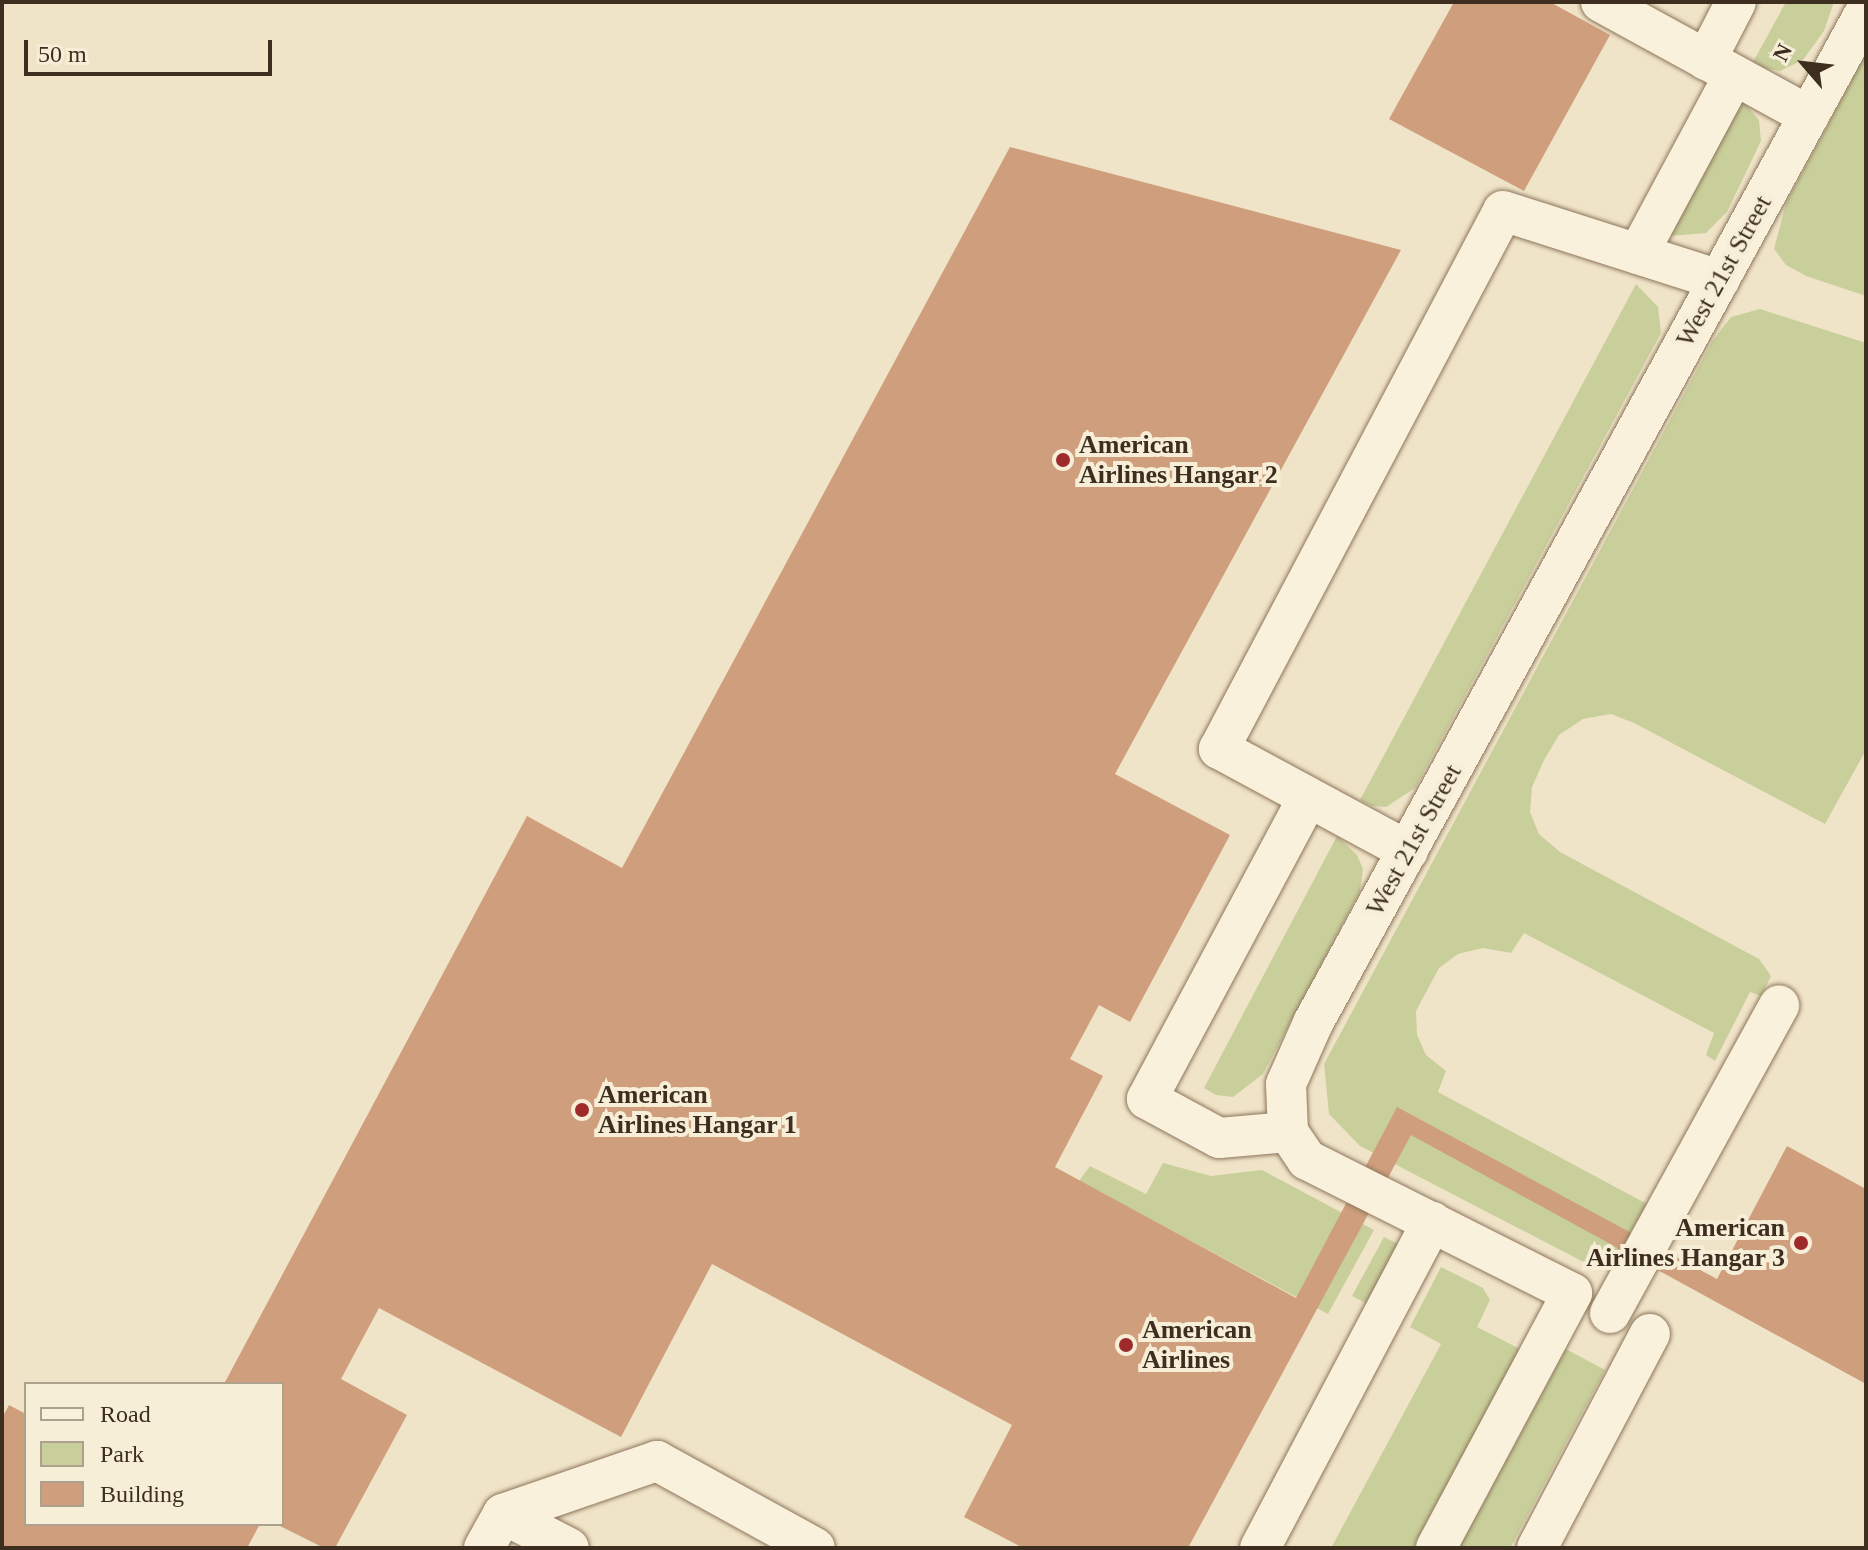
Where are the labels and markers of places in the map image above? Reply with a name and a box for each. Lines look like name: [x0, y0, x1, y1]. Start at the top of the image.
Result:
place label: American Airlines Hangar 2: [1079, 429, 1278, 490]
marker: American Airlines Hangar 2: [1054, 451, 1072, 469]
place label: American Airlines Hangar 1: [598, 1079, 797, 1140]
marker: American Airlines Hangar 1: [573, 1101, 591, 1119]
place label: American Airlines Hangar 3: [1586, 1212, 1785, 1274]
marker: American Airlines Hangar 3: [1792, 1234, 1810, 1252]
place label: American Airlines: [1142, 1314, 1252, 1376]
marker: American Airlines: [1117, 1336, 1135, 1354]

